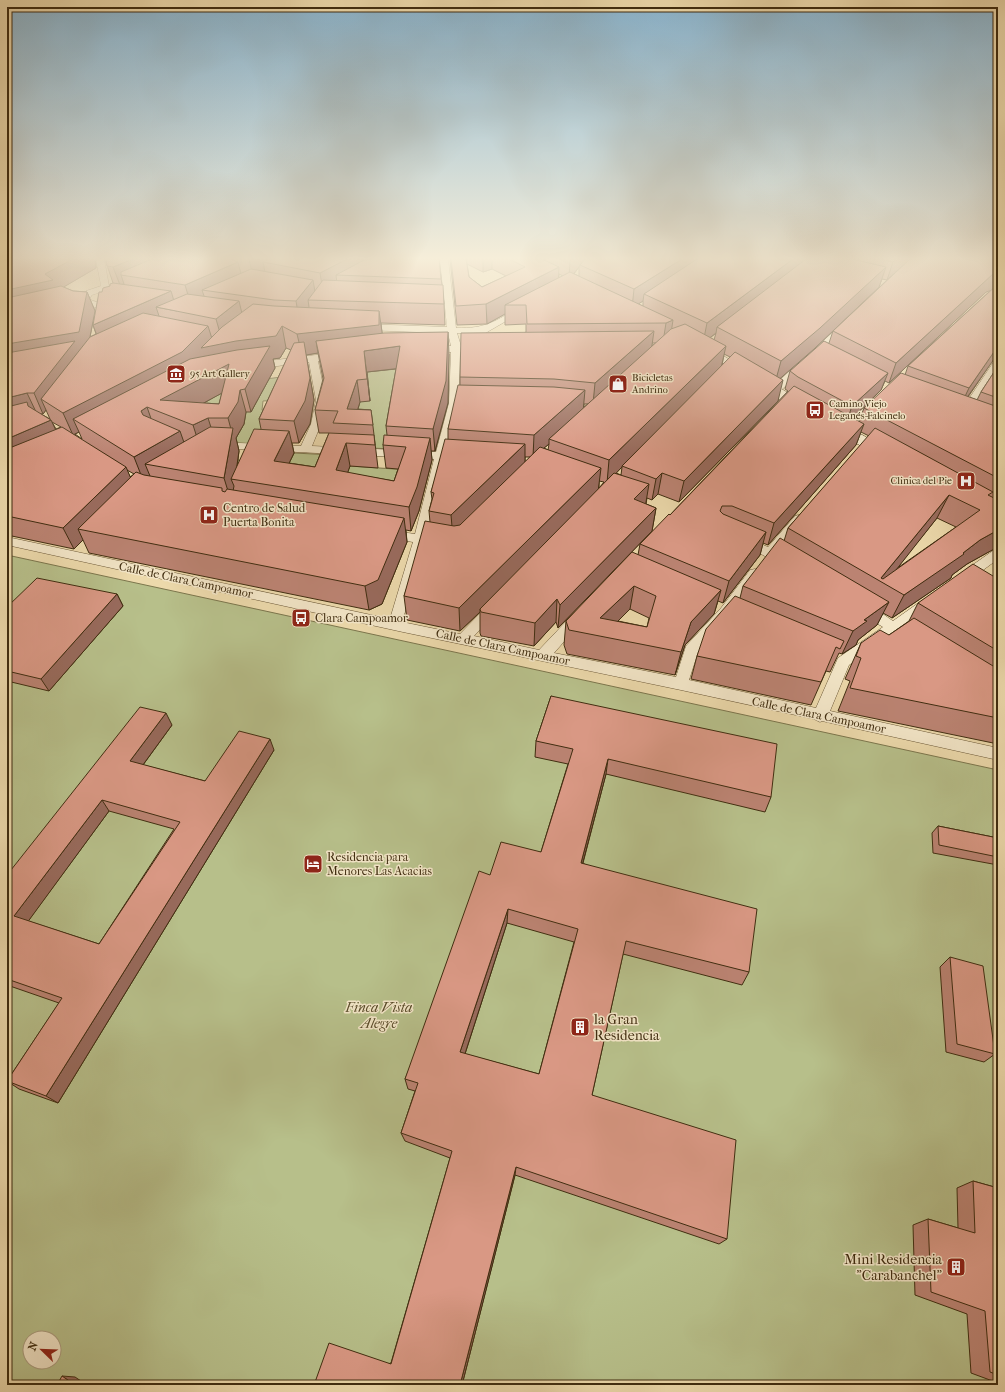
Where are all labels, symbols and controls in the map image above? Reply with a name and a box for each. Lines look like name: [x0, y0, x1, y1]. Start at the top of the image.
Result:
museum icon: 95 Art Gallery: [165, 363, 187, 385]
place label: 95 Art Gallery: [190, 368, 251, 380]
place label: Bicicletas Andrino: [631, 372, 673, 396]
shop icon: Bicicletas Andrino: [607, 373, 629, 395]
place label: Camino Viejo Leganés-Falcinelo: [829, 398, 905, 422]
bus stop icon: Camino Viejo Leganés-Falcinelo: [804, 399, 826, 421]
hospital icon: Clinica del Pie: [955, 470, 977, 492]
place label: Clinica del Pie: [891, 475, 952, 487]
place label: Centro de Salud Puerta Bonita: [223, 501, 306, 529]
hospital icon: Centro de Salud Puerta Bonita: [198, 504, 220, 526]
street label: Calle de Clara Campoamor: [118, 559, 255, 601]
bus stop icon: Clara Campoamor: [290, 607, 312, 629]
place label: Clara Campoamor: [315, 611, 409, 625]
street label: Calle de Clara Campoamor: [435, 626, 572, 668]
street label: Calle de Clara Campoamor: [751, 694, 888, 736]
place label: Residencia para Menores Las Acacias: [327, 850, 432, 878]
hotel icon: Residencia para Menores Las Acacias: [302, 853, 324, 875]
park label: Finca Vista Alegre: [345, 999, 412, 1032]
place label: la Gran Residencia: [593, 1011, 660, 1044]
building icon: la Gran Residencia: [569, 1016, 591, 1038]
place label: Mini Residencia "Carabanchel": [844, 1251, 943, 1284]
building icon: Mini Residencia "Carabanchel": [945, 1256, 967, 1278]
north arrow: [22, 1330, 62, 1370]
text: N: [26, 1339, 41, 1353]

